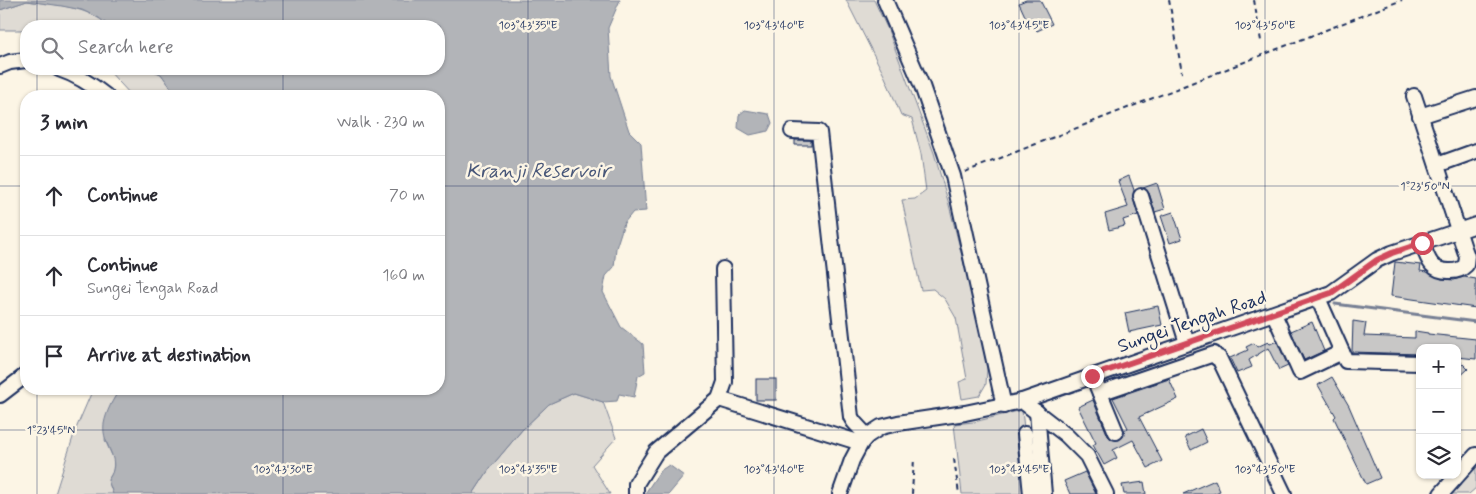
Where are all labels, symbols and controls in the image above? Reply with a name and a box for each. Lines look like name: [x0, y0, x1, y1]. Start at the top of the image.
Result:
text: 103°43'35"E: [499, 18, 557, 34]
text: 103°43'40"E: [743, 18, 805, 34]
text: 103°43'45"E: [989, 18, 1049, 34]
text: 103°43'50"E: [1234, 18, 1296, 34]
search box: [20, 20, 445, 75]
icon: search: [38, 34, 66, 62]
text: Search here: [78, 35, 174, 60]
text: 3 min: [40, 109, 88, 137]
text: Walk · 230 m: [337, 112, 425, 133]
water label: Kranji Reservoir: [466, 158, 613, 185]
text: 1°23'50"N: [1400, 179, 1450, 195]
icon: ahead: [40, 182, 68, 210]
text: Continue: [87, 183, 158, 208]
text: 70 m: [389, 185, 425, 206]
route start: [1411, 232, 1434, 255]
text: Continue: [87, 253, 158, 278]
icon: ahead: [40, 262, 68, 290]
text: 160 m: [382, 265, 425, 286]
text: Sungei Tengah Road: [87, 278, 218, 299]
street label: Sungei Tengah Road: [1114, 285, 1271, 361]
icon: arrive: [40, 342, 68, 370]
text: Arrive at destination: [87, 343, 251, 368]
map controls: [1416, 344, 1461, 479]
button: +: [1416, 344, 1461, 389]
route end: [1081, 365, 1104, 388]
button: −: [1416, 389, 1461, 434]
text: 1°23'45"N: [27, 423, 75, 439]
button: layers: [1416, 434, 1461, 479]
text: 103°43'30"E: [253, 462, 313, 478]
text: 103°43'35"E: [499, 462, 557, 478]
text: 103°43'40"E: [743, 462, 805, 478]
text: 103°43'45"E: [989, 462, 1049, 478]
text: 103°43'50"E: [1234, 462, 1296, 478]

